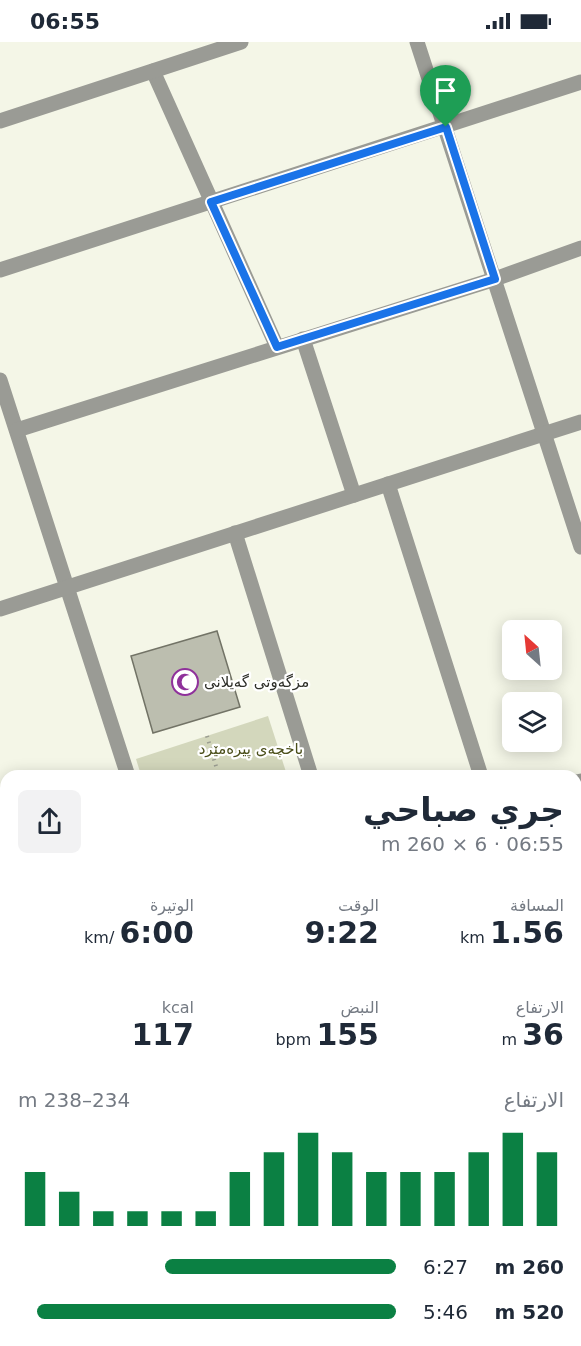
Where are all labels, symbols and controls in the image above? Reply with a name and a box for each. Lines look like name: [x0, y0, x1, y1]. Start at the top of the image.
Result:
text: 06:55: [30, 9, 100, 34]
pin: [420, 65, 471, 127]
icon: arrive: [429, 74, 462, 107]
north arrow: [502, 620, 562, 680]
map controls: [502, 620, 562, 752]
mosque icon: مزگەوتی گەیلانی: [170, 667, 200, 697]
place label: مزگەوتی گەیلانی: [204, 673, 309, 691]
button: layers: [502, 692, 562, 752]
park label: باخچەی پیرەمێرد: [199, 740, 303, 759]
button: share: [18, 790, 81, 853]
text: جري صباحي: [363, 790, 564, 829]
text: 06:55 · 6 × 260 m: [381, 832, 564, 856]
text: الوتيرة: [150, 896, 194, 915]
text: الوقت: [338, 896, 379, 915]
text: المسافة: [510, 896, 564, 915]
text: 6:00: [119, 915, 194, 950]
text: 9:22: [304, 915, 379, 950]
text: 1.56: [490, 915, 564, 950]
text: /km: [84, 928, 119, 947]
text: km: [460, 928, 490, 947]
text: kcal: [162, 998, 194, 1017]
text: النبض: [340, 998, 379, 1017]
text: الارتفاع: [516, 998, 564, 1017]
text: 117: [131, 1017, 194, 1052]
text: 155: [316, 1017, 379, 1052]
text: 36: [522, 1017, 564, 1052]
text: bpm: [275, 1030, 316, 1049]
text: m: [502, 1030, 522, 1049]
text: 234–238 m: [18, 1088, 130, 1112]
text: الارتفاع: [504, 1088, 564, 1112]
text: 6:27: [423, 1255, 468, 1279]
text: 260 m: [494, 1255, 564, 1279]
text: 5:46: [423, 1300, 468, 1324]
text: 520 m: [494, 1300, 564, 1324]

